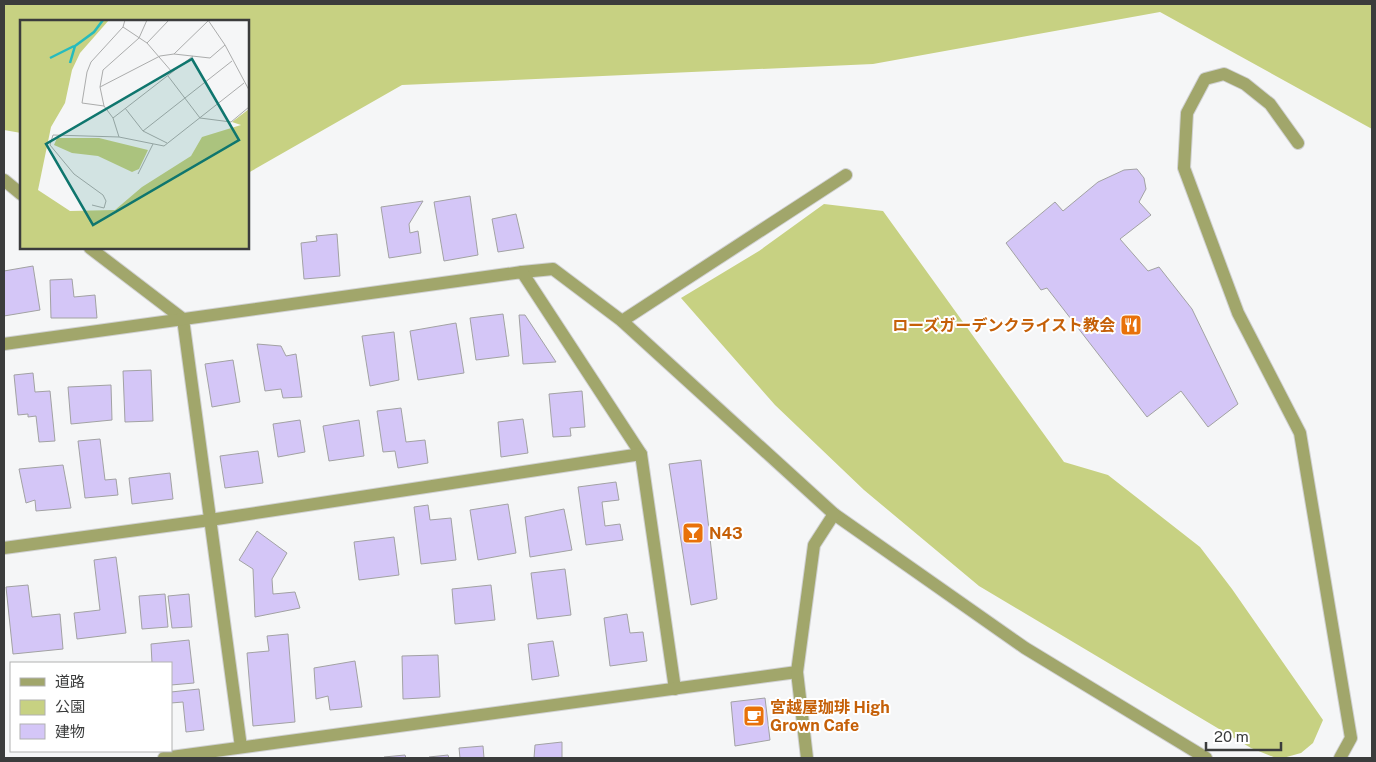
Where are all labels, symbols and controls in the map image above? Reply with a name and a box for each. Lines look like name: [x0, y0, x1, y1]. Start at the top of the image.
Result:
inset map: [20, 20, 249, 249]
restaurant icon: ローズガーデンクライスト教会: [1119, 313, 1143, 337]
place label: ローズガーデンクライスト教会: [892, 316, 1115, 335]
bar icon: N43: [681, 521, 705, 545]
place label: N43: [709, 524, 743, 543]
legend: [10, 662, 172, 752]
text: 道路: [55, 673, 85, 690]
text: 公園: [55, 698, 85, 715]
place label: 宮越屋珈琲 High Grown Cafe: [770, 698, 890, 735]
cafe icon: 宮越屋珈琲 High Grown Cafe: [742, 704, 766, 728]
scale bar: [1206, 720, 1281, 752]
text: 建物: [55, 723, 85, 740]
text: 20 m: [1214, 728, 1249, 745]

